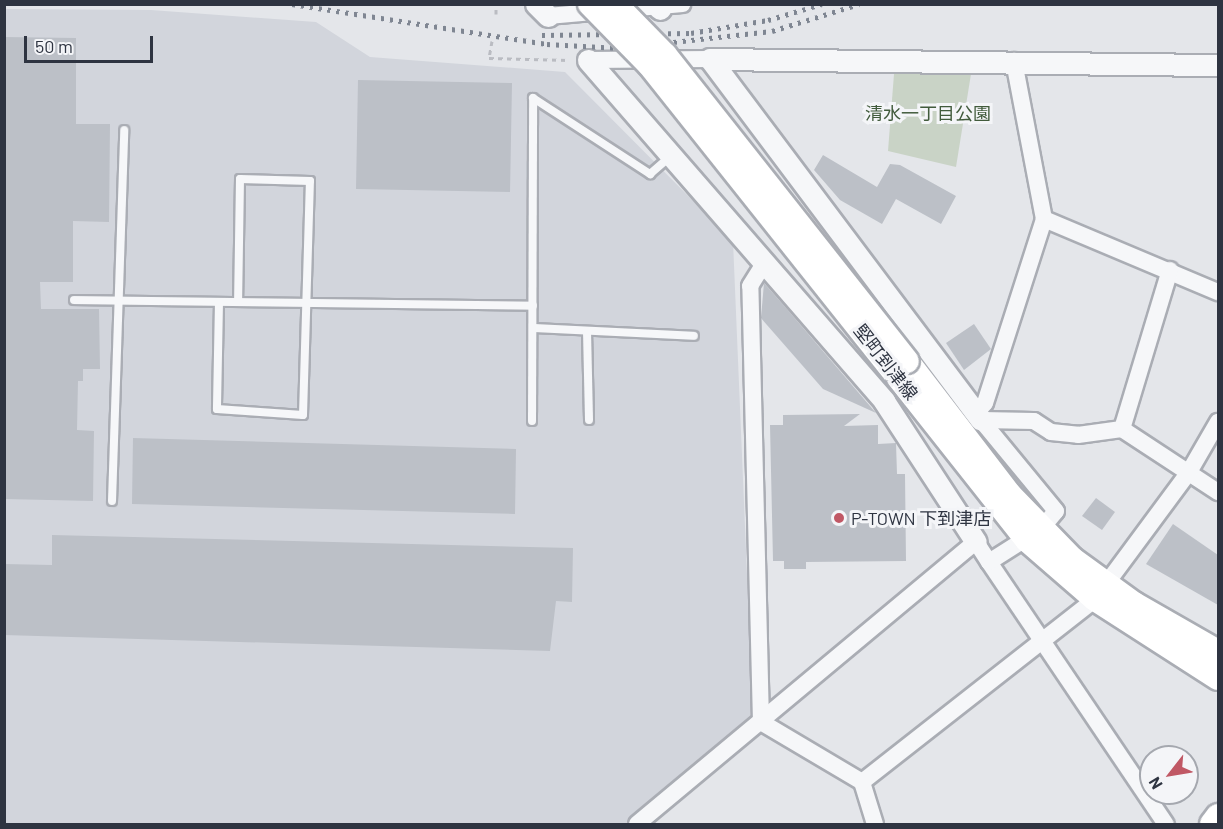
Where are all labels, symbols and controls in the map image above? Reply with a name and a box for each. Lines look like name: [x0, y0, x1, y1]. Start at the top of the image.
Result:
scale bar: [27, 24, 156, 62]
text: 50 m: [35, 35, 73, 57]
park label: 清水一丁目公園: [865, 102, 991, 124]
street label: 堅町到津線: [850, 320, 922, 404]
place label: P-TOWN 下到津店: [851, 507, 991, 529]
marker: P-TOWN 下到津店: [832, 511, 846, 525]
north arrow: [1139, 745, 1199, 805]
text: N: [1144, 774, 1166, 793]

